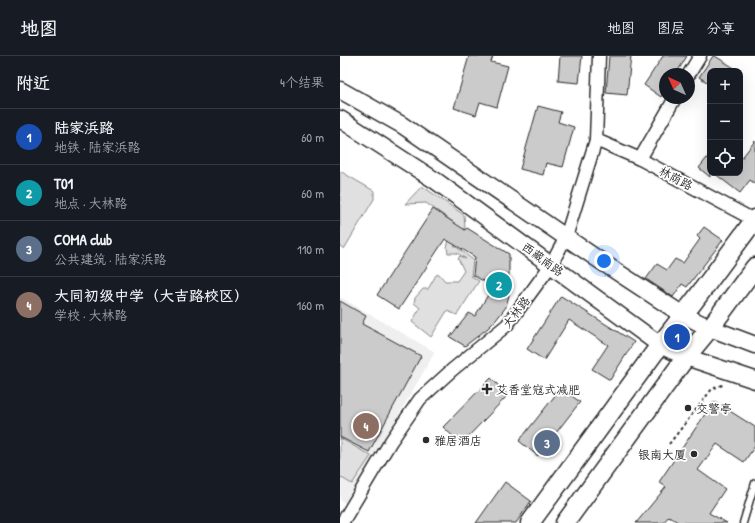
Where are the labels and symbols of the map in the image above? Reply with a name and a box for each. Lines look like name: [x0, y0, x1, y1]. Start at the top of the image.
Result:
north arrow: [659, 68, 695, 104]
street label: 林荫路: [656, 162, 696, 194]
street label: 西藏南路: [519, 238, 567, 280]
your location: [594, 251, 614, 271]
pin: 2: [486, 270, 512, 300]
street label: 大林路: [498, 293, 534, 331]
pin: 1: [664, 322, 690, 352]
place label: 艾香堂寇式减肥: [496, 381, 580, 398]
marker: 艾香堂寇式减肥: [481, 383, 493, 395]
place label: 交警亭: [696, 400, 732, 417]
marker: 交警亭: [683, 403, 693, 413]
pin: 4: [353, 411, 379, 441]
pin: 3: [534, 428, 560, 458]
place label: 雅居酒店: [434, 432, 482, 449]
marker: 雅居酒店: [421, 435, 431, 445]
place label: 银南大厦: [638, 446, 686, 463]
marker: 银南大厦: [689, 449, 699, 459]

